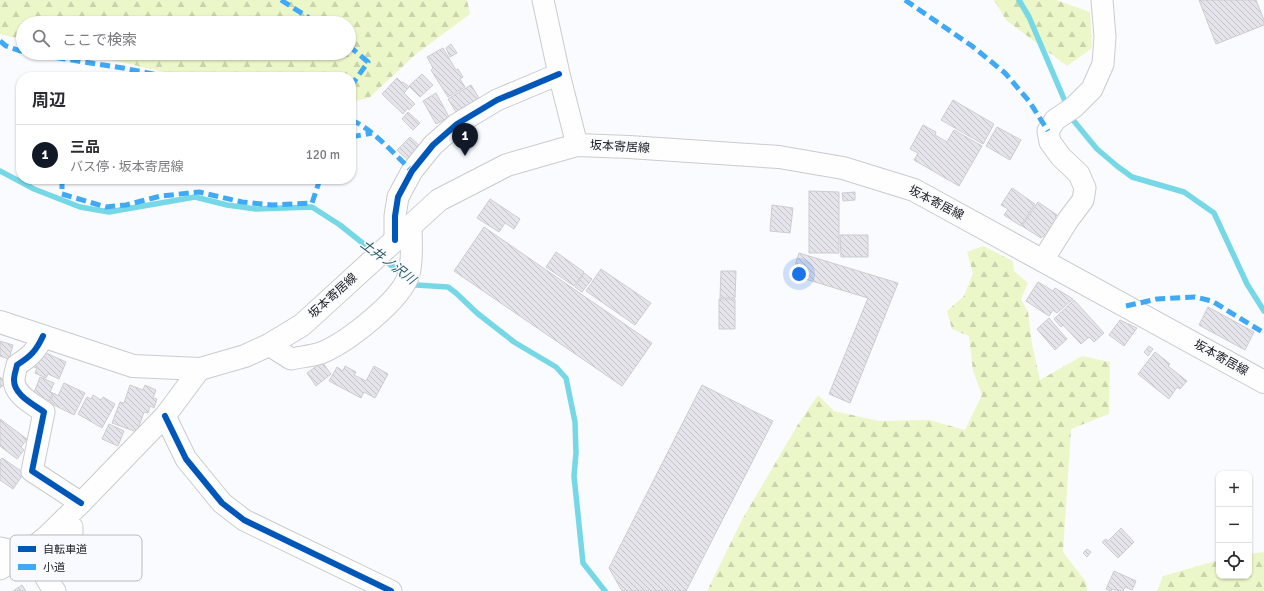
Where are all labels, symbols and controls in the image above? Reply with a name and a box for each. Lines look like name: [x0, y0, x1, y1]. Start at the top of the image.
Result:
search box: [16, 16, 356, 60]
icon: search: [30, 27, 52, 49]
text: ここで検索: [62, 31, 137, 49]
text: 周辺: [32, 90, 66, 111]
pin: 1: [452, 123, 478, 156]
text: 三品: [70, 138, 100, 156]
street label: 坂本寄居線: [590, 138, 650, 156]
text: 1: [41, 147, 49, 163]
text: 120 m: [306, 147, 340, 163]
text: バス停 · 坂本寄居線: [70, 159, 184, 175]
street label: 坂本寄居線: [906, 183, 966, 223]
water label: 土井ノ沢川: [357, 236, 420, 289]
your location: [789, 264, 809, 284]
street label: 坂本寄居線: [306, 270, 360, 322]
street label: 坂本寄居線: [1191, 337, 1251, 379]
map controls: [1216, 471, 1252, 579]
button: +: [1216, 471, 1252, 507]
button: −: [1216, 507, 1252, 543]
legend: [10, 535, 142, 581]
text: 自転車道: [43, 543, 87, 556]
button: locate: [1216, 543, 1252, 579]
text: 小道: [43, 561, 65, 574]

